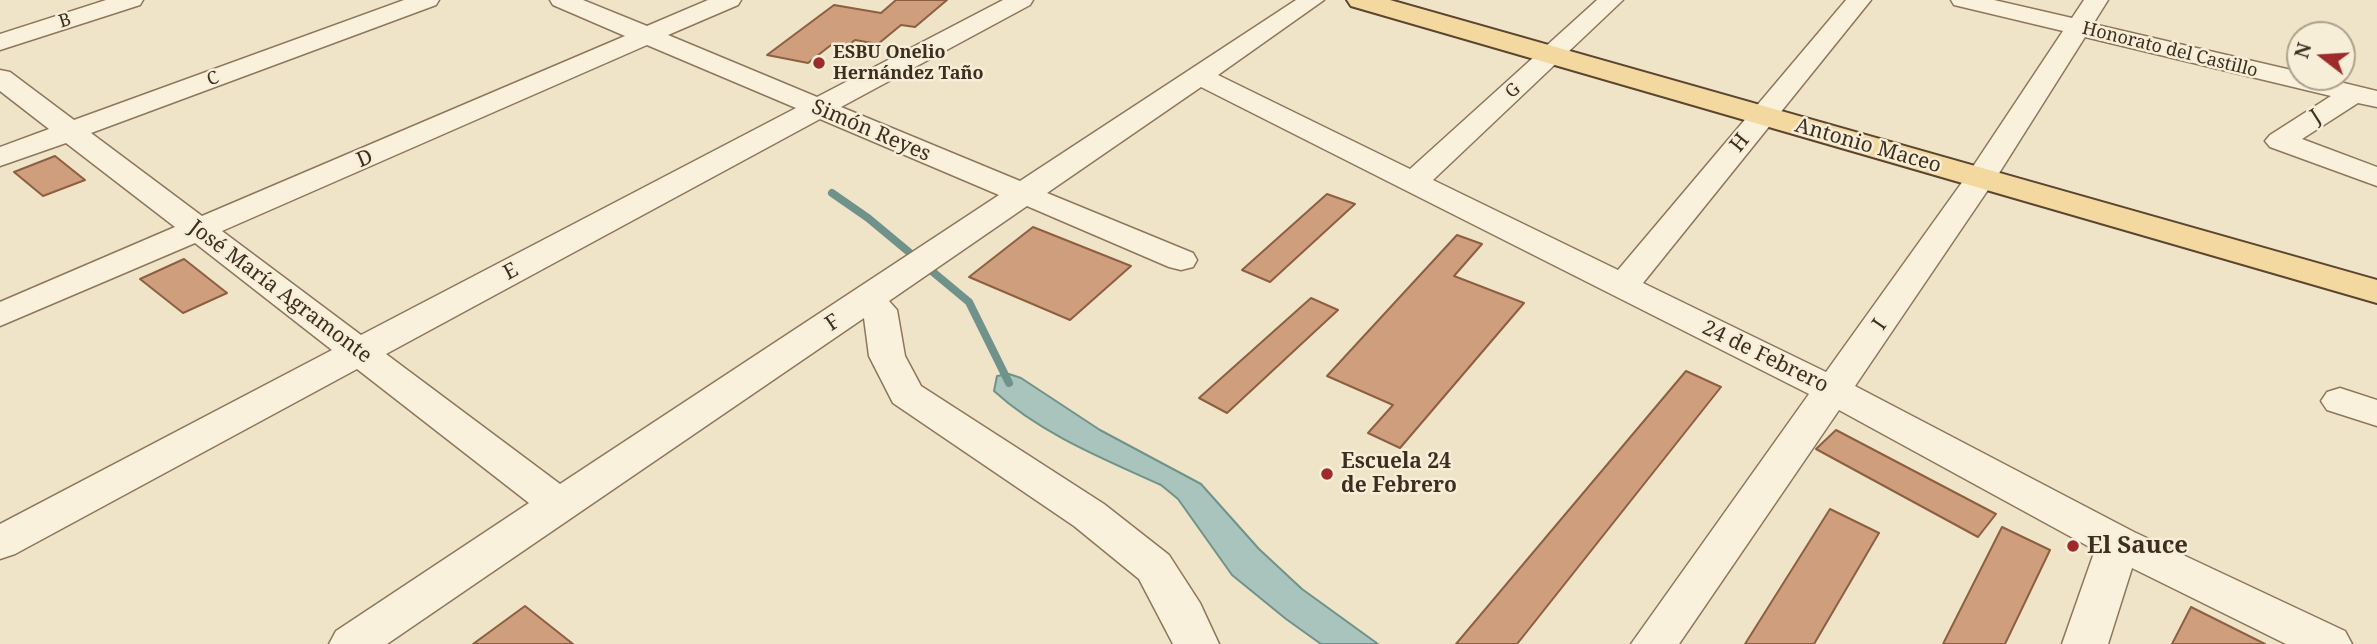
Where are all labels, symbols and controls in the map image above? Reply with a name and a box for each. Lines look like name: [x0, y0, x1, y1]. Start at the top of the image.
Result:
street label: B: [56, 9, 74, 33]
street label: Honorato del Castillo: [2080, 18, 2260, 82]
north arrow: [2286, 21, 2356, 91]
text: N: [2288, 39, 2317, 61]
place label: ESBU Onelio Hernández Taño: [833, 42, 984, 84]
marker: ESBU Onelio Hernández Taño: [811, 55, 827, 71]
street label: C: [204, 67, 222, 91]
street label: G: [1501, 79, 1525, 103]
street label: Simón Reyes: [808, 95, 934, 167]
street label: J: [2306, 104, 2326, 130]
street label: Antonio Maceo: [1792, 113, 1944, 179]
street label: H: [1725, 129, 1755, 157]
street label: D: [353, 144, 377, 174]
street label: José María Agramonte: [184, 215, 376, 369]
street label: E: [499, 258, 523, 286]
street label: F: [821, 309, 845, 337]
street label: I: [1867, 315, 1893, 335]
street label: 24 de Febrero: [1698, 316, 1832, 398]
place label: Escuela 24 de Febrero: [1341, 449, 1457, 499]
marker: Escuela 24 de Febrero: [1319, 466, 1335, 482]
place label: El Sauce: [2087, 532, 2188, 560]
marker: El Sauce: [2065, 538, 2081, 554]

